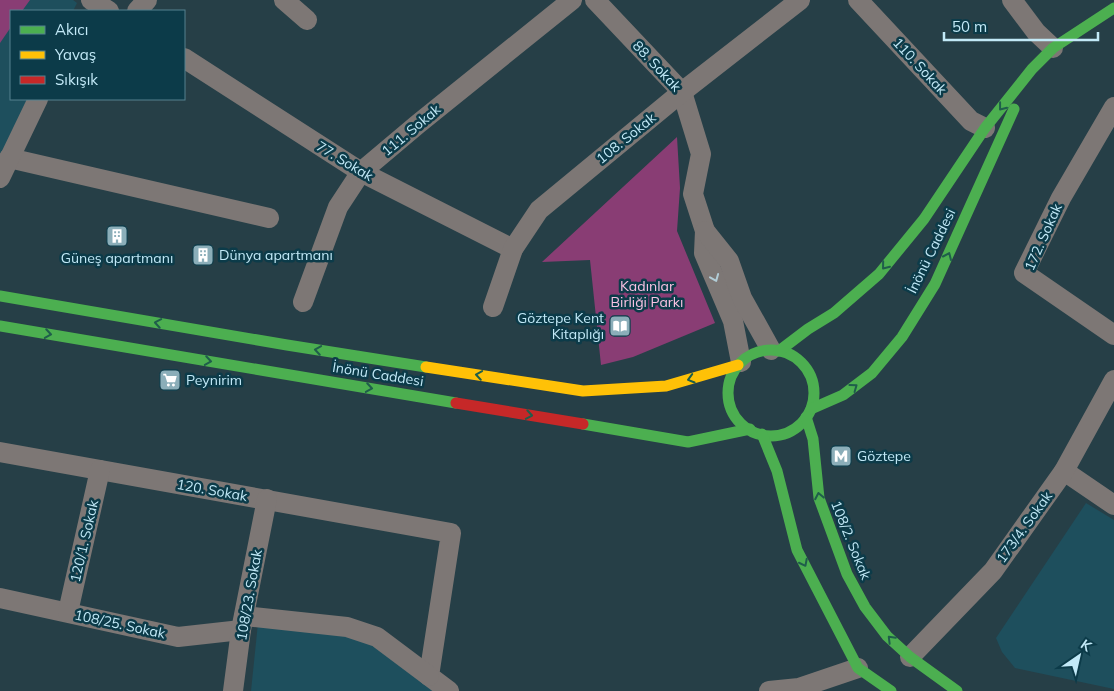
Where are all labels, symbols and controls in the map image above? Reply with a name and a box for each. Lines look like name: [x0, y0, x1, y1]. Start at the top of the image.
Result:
legend: [10, 10, 185, 100]
scale bar: [944, 10, 1098, 42]
text: 50 m: [952, 17, 987, 36]
text: Akıcı: [55, 20, 88, 39]
street label: 110. Sokak: [889, 34, 952, 99]
street label: 88. Sokak: [629, 37, 686, 96]
text: Yavaş: [54, 45, 96, 64]
text: Sıkışık: [55, 70, 98, 89]
street label: 111. Sokak: [378, 100, 445, 160]
one-way arrow: [999, 101, 1008, 111]
street label: 108. Sokak: [593, 108, 660, 167]
street label: 77. Sokak: [313, 137, 377, 185]
street label: 172. Sokak: [1020, 200, 1066, 273]
street label: İnönü Caddesi: [903, 206, 959, 296]
building icon: Güneş apartmanı: [105, 224, 129, 248]
building icon: Dünya apartmanı: [191, 243, 215, 267]
place label: Dünya apartmanı: [219, 246, 333, 264]
place label: Güneş apartmanı: [61, 249, 173, 267]
one-way arrow: [941, 252, 952, 261]
one-way arrow: [883, 260, 891, 269]
one-way arrow: [708, 273, 719, 282]
park label: Kadınlar Birliği Parkı: [611, 277, 683, 311]
place label: Göztepe Kent Kitaplığı: [517, 309, 604, 343]
library icon: Göztepe Kent Kitaplığı: [608, 314, 632, 338]
one-way arrow: [153, 319, 162, 329]
one-way arrow: [44, 329, 52, 339]
one-way arrow: [314, 345, 322, 356]
one-way arrow: [204, 355, 213, 365]
street label: İnönü Caddesi: [331, 358, 425, 390]
supermarket icon: Peynirim: [158, 368, 182, 392]
one-way arrow: [474, 370, 483, 380]
place label: Peynirim: [186, 371, 242, 389]
one-way arrow: [688, 374, 696, 384]
one-way arrow: [364, 382, 373, 392]
one-way arrow: [848, 384, 858, 393]
one-way arrow: [525, 409, 533, 419]
metro station icon: Göztepe: [829, 444, 853, 468]
place label: Göztepe: [857, 447, 911, 465]
street label: 120. Sokak: [175, 475, 250, 505]
street label: 173/4. Sokak: [992, 487, 1056, 566]
one-way arrow: [815, 491, 825, 500]
street label: 120/1. Sokak: [66, 497, 102, 584]
street label: 108/2. Sokak: [827, 498, 875, 583]
street label: 108/23. Sokak: [232, 547, 266, 642]
one-way arrow: [798, 558, 808, 567]
street label: 108/25. Sokak: [73, 606, 168, 643]
north arrow: [1054, 631, 1104, 681]
text: K: [1077, 635, 1096, 656]
one-way arrow: [888, 636, 897, 645]

